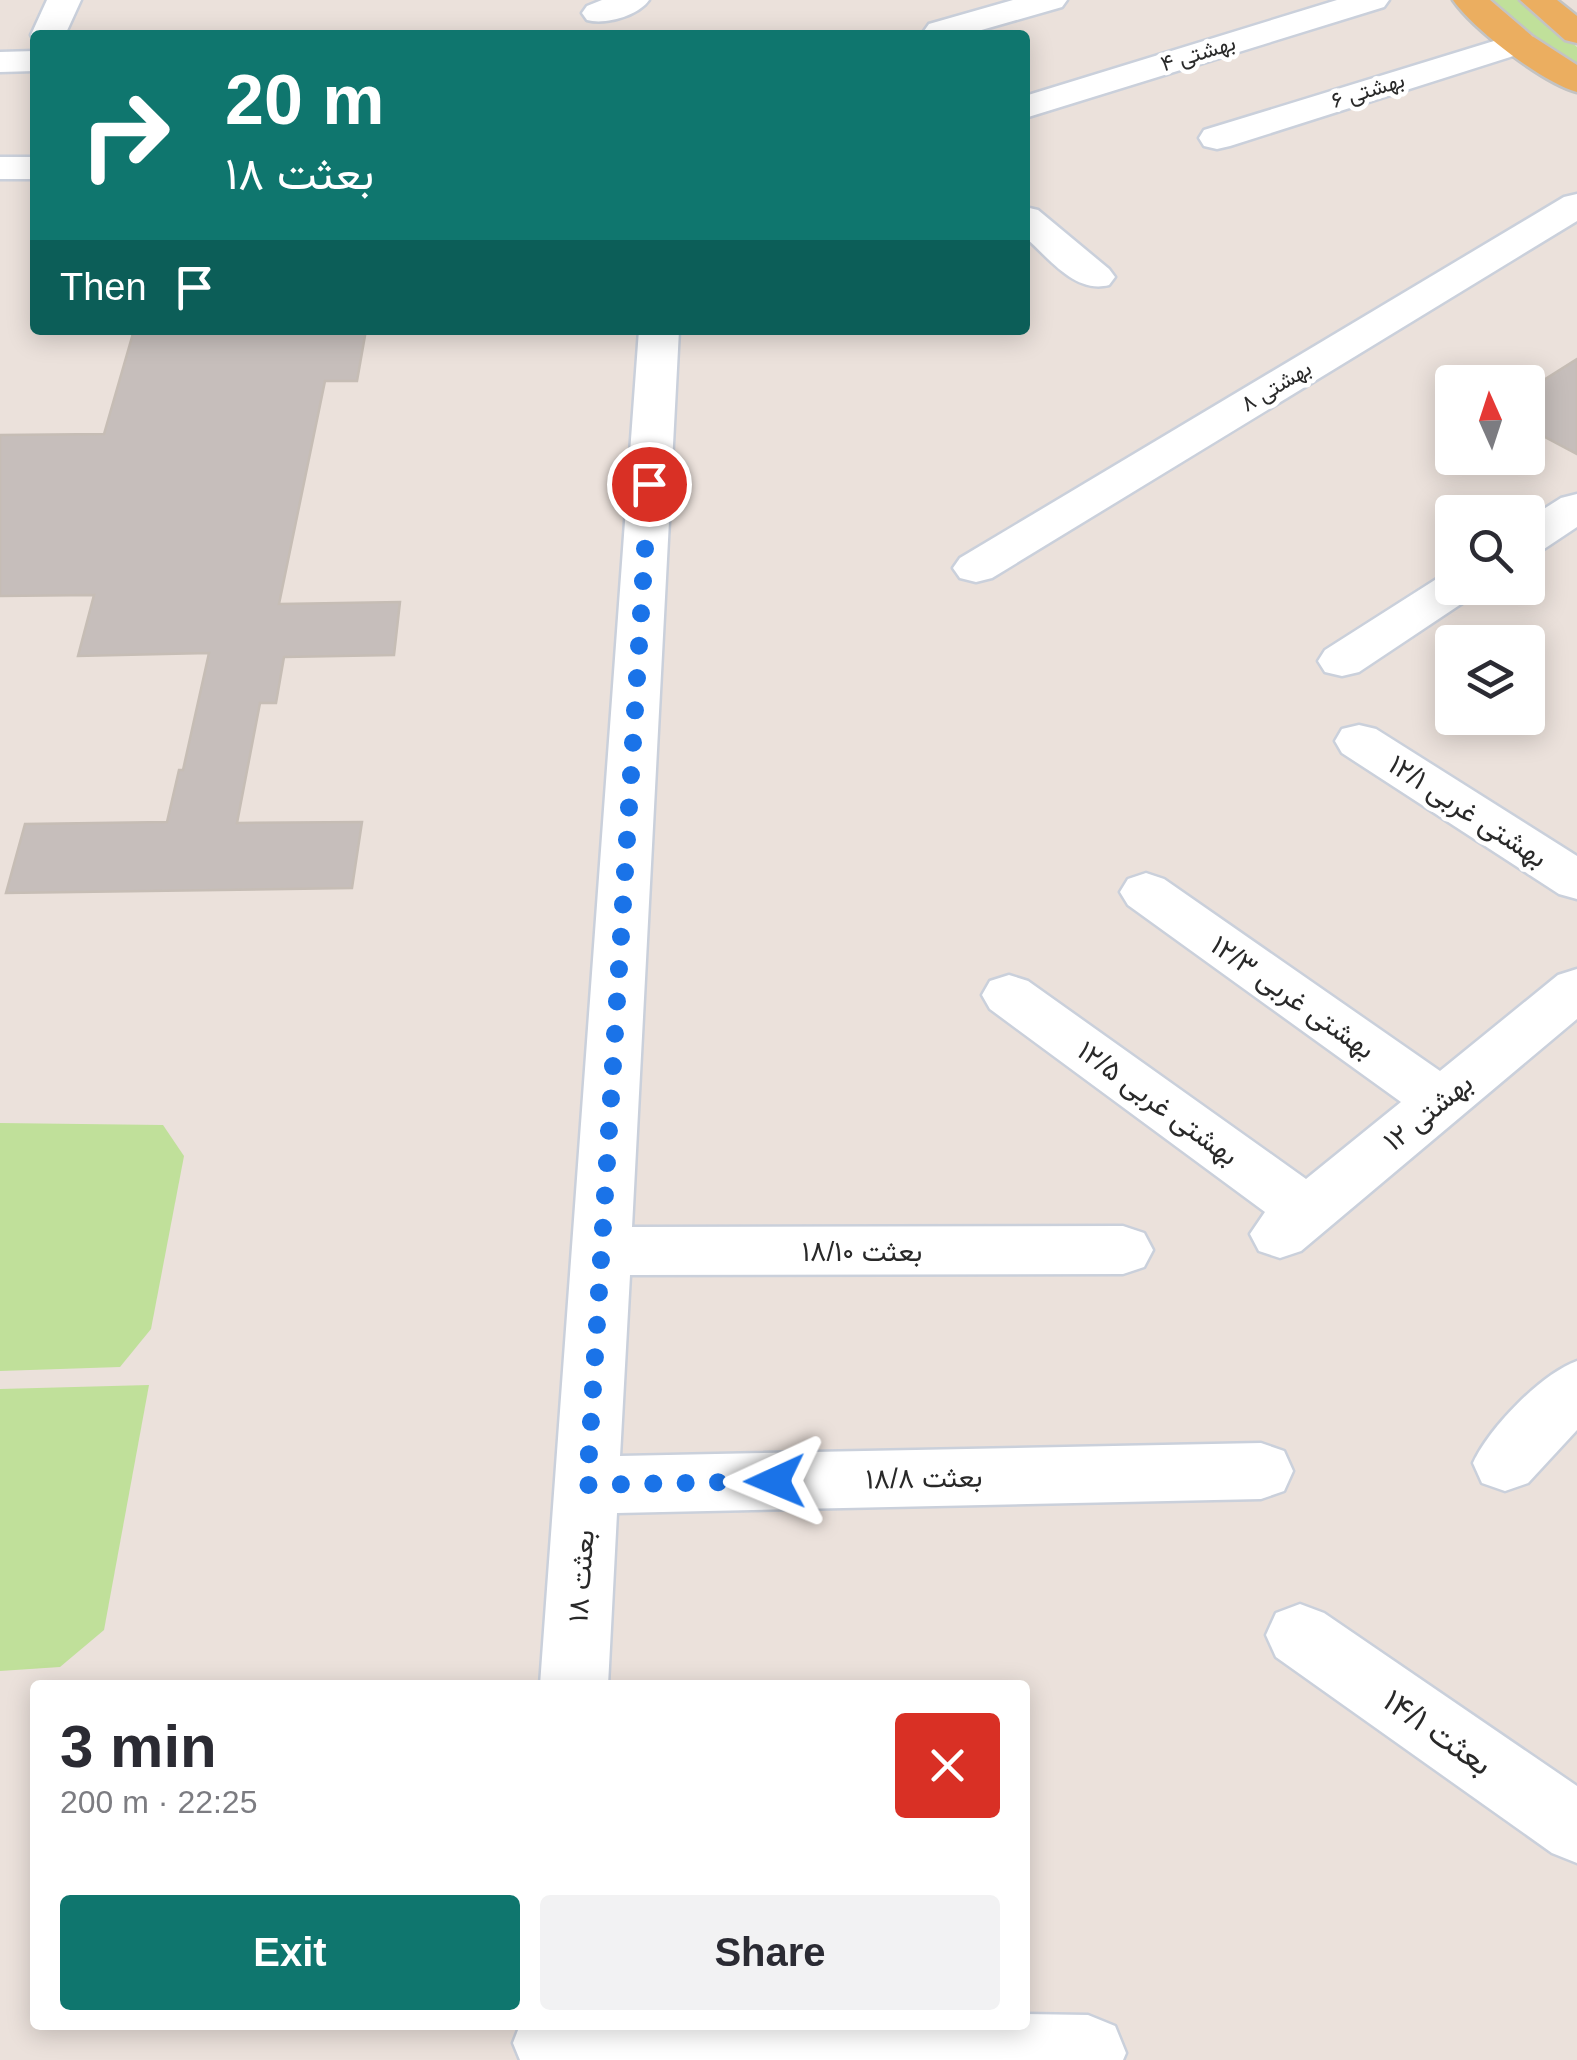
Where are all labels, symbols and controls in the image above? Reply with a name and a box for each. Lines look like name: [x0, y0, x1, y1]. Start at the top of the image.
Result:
street label: ۴ بهشتی: [1158, 30, 1239, 77]
text: 20 m: [225, 61, 385, 139]
street label: ۶ بهشتی: [1328, 67, 1408, 114]
icon: right: [60, 70, 190, 200]
text: بعثت ۱۸: [225, 148, 374, 199]
icon: arrive: [167, 260, 222, 315]
text: Then: [60, 266, 147, 308]
street label: ۸ بهشتی: [1236, 355, 1316, 417]
north arrow: [1435, 365, 1545, 475]
map controls: [1435, 365, 1545, 735]
pin: [607, 442, 692, 527]
icon: arrive: [622, 457, 677, 512]
button: search: [1435, 495, 1545, 605]
button: layers: [1435, 625, 1545, 735]
street label: ۱۲/۱ بهشتی غربی: [1382, 748, 1553, 875]
street label: ۱۲/۳ بهشتی غربی: [1204, 929, 1381, 1066]
street label: ۱۲/۵ بهشتی غربی: [1071, 1035, 1244, 1173]
street label: ۱۲ بهشتی: [1378, 1067, 1480, 1159]
street label: ۱۸/۱۰ بعثت: [802, 1236, 922, 1268]
position arrow: [723, 1429, 827, 1533]
street label: ۱۸/۸ بعثت: [865, 1461, 983, 1496]
street label: بعثت ۱۸: [562, 1529, 601, 1623]
street label: ۱۴/۱ بعثت: [1377, 1682, 1499, 1782]
text: 3 min: [60, 1713, 217, 1780]
button: close: [895, 1713, 1000, 1818]
text: 200 m · 22:25: [60, 1784, 257, 1820]
button: Exit: [60, 1895, 520, 2010]
button: Share: [540, 1895, 1000, 2010]

